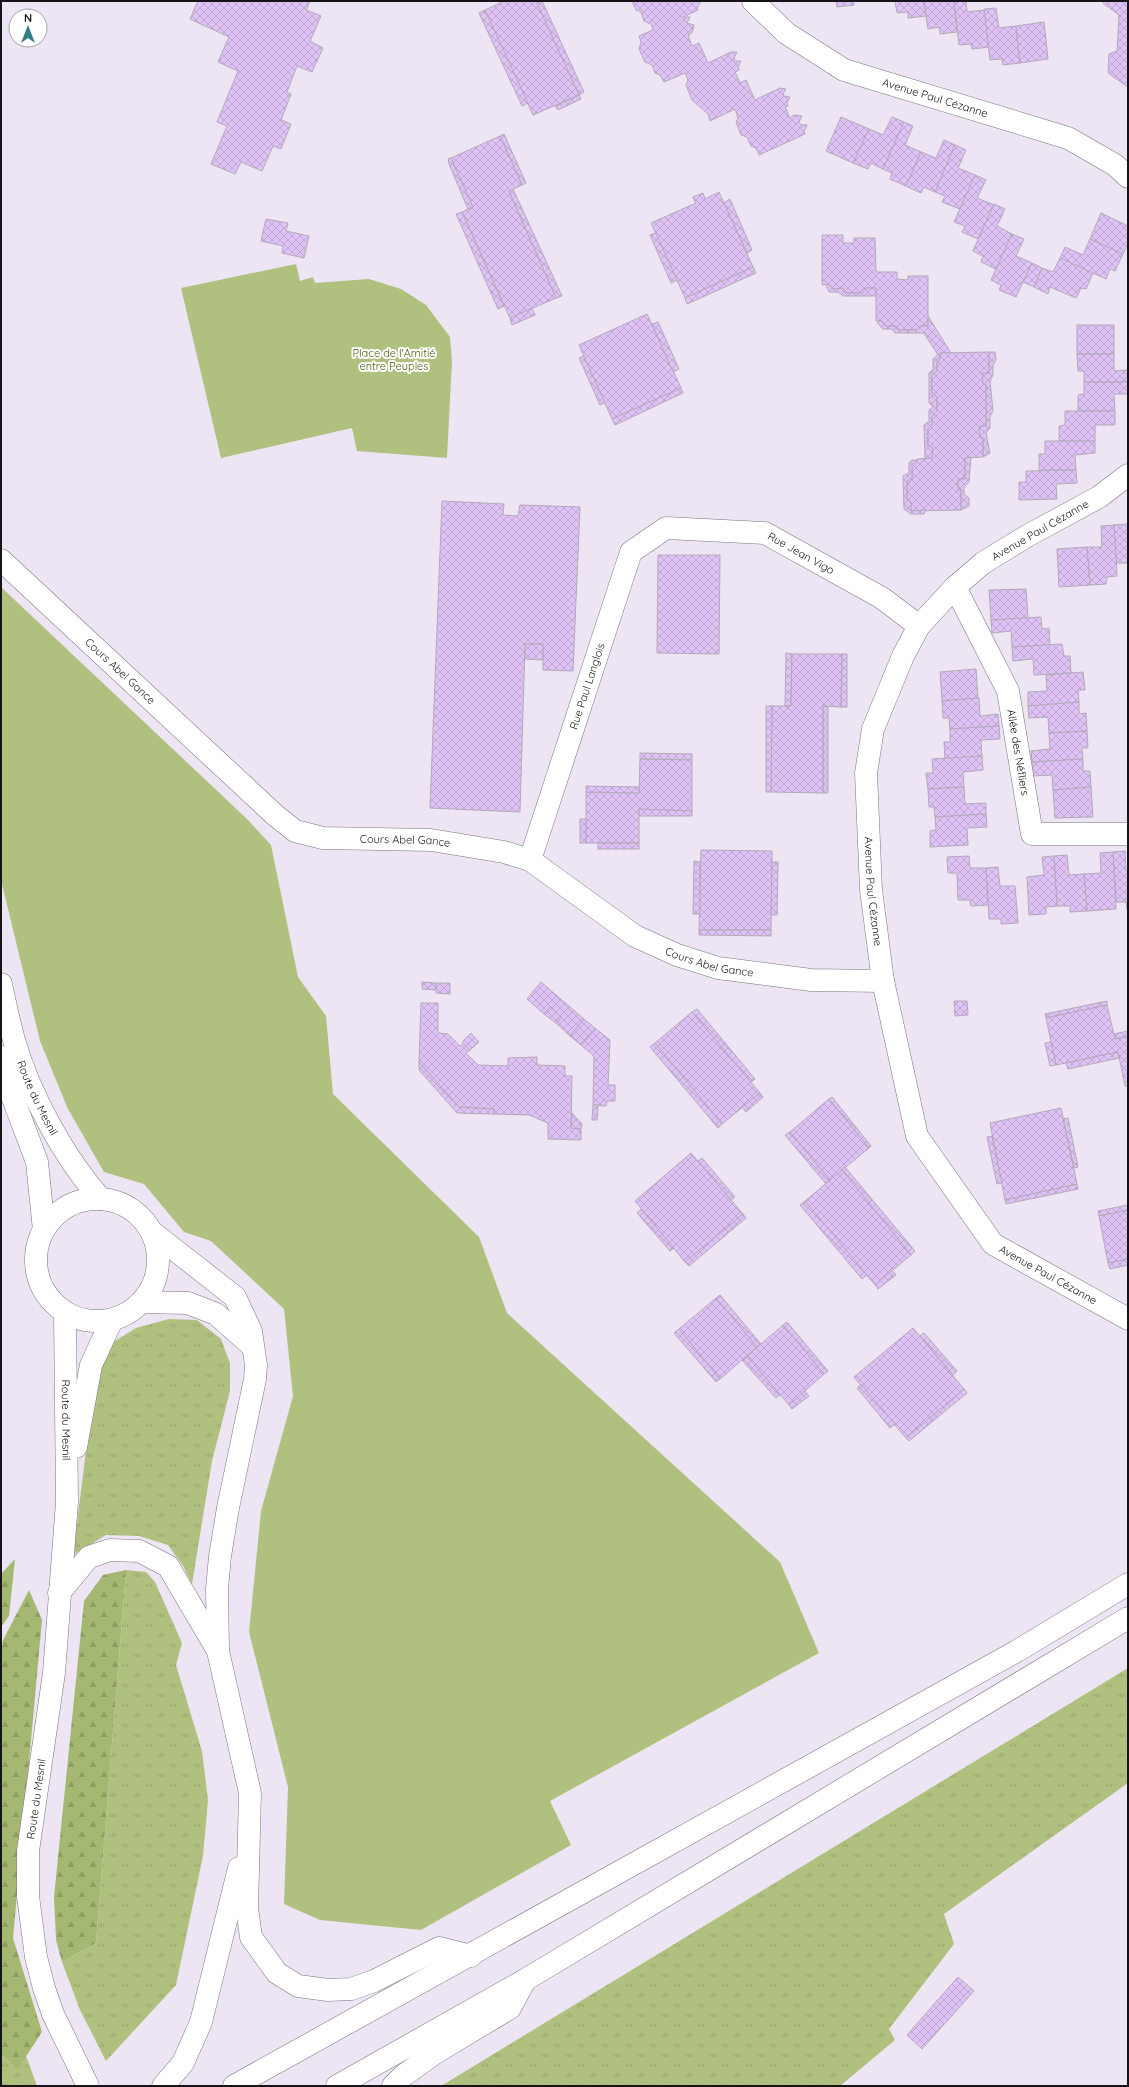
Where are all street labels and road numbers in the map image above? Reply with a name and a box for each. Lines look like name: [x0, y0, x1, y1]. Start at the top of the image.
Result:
street label: Avenue Paul Cézanne: [881, 75, 990, 120]
street label: Avenue Paul Cézanne: [989, 497, 1091, 563]
street label: Rue Jean Vigo: [765, 529, 837, 577]
street label: Cours Abel Gance: [82, 635, 158, 707]
street label: Rue Paul Langlois: [566, 641, 608, 731]
street label: Allée des Néfliers: [1004, 708, 1032, 797]
street label: Cours Abel Gance: [360, 832, 452, 850]
street label: Avenue Paul Cézanne: [862, 836, 885, 947]
street label: Cours Abel Gance: [663, 944, 754, 980]
street label: Route du Mesnil: [14, 1058, 61, 1138]
street label: Avenue Paul Cézanne: [997, 1242, 1099, 1307]
street label: Route du Mesnil: [59, 1379, 74, 1461]
street label: Route du Mesnil: [23, 1758, 49, 1840]

